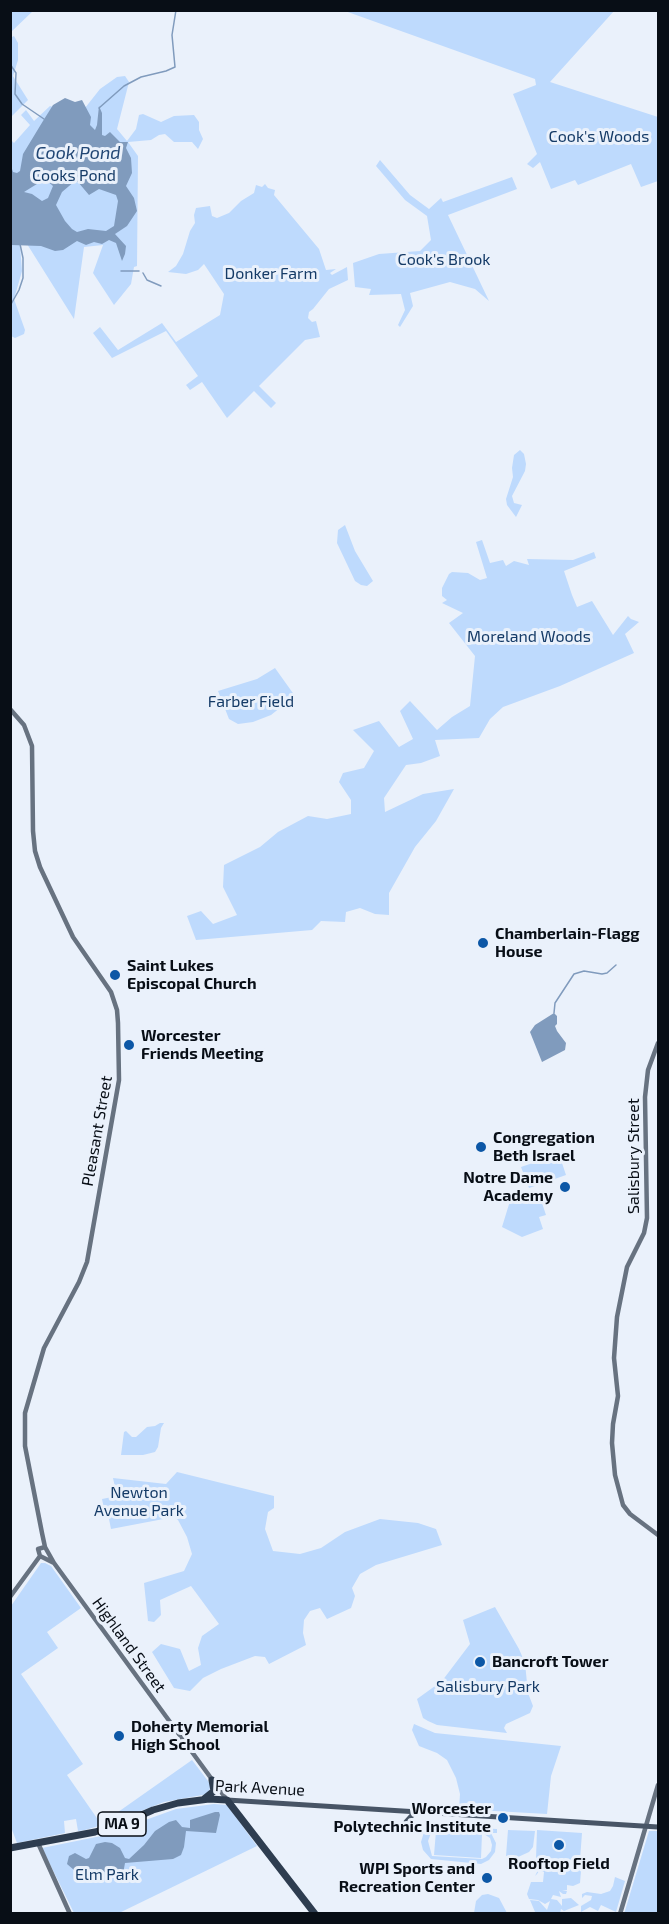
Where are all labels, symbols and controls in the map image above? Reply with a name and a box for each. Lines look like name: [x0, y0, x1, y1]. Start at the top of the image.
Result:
park label: Cook's Woods: [549, 127, 649, 147]
water label: Cook Pond: [35, 142, 121, 164]
park label: Cooks Pond: [32, 166, 116, 186]
park label: Cook's Brook: [398, 250, 490, 270]
park label: Donker Farm: [225, 264, 317, 284]
park label: Moreland Woods: [467, 627, 591, 647]
park label: Farber Field: [208, 692, 294, 712]
place label: Chamberlain-Flagg House: [495, 924, 639, 962]
marker: Chamberlain-Flagg House: [476, 936, 490, 950]
place label: Saint Lukes Episcopal Church: [127, 956, 257, 994]
marker: Saint Lukes Episcopal Church: [108, 968, 122, 982]
place label: Worcester Friends Meeting: [141, 1026, 264, 1064]
marker: Worcester Friends Meeting: [122, 1038, 136, 1052]
street label: Pleasant Street: [78, 1074, 116, 1188]
street label: Salisbury Street: [624, 1098, 644, 1214]
place label: Congregation Beth Israel: [493, 1128, 595, 1166]
marker: Congregation Beth Israel: [474, 1140, 488, 1154]
place label: Notre Dame Academy: [463, 1168, 553, 1206]
marker: Notre Dame Academy: [558, 1180, 572, 1194]
park label: Newton Avenue Park: [94, 1483, 184, 1521]
street label: Highland Street: [88, 1594, 170, 1696]
place label: Bancroft Tower: [492, 1652, 608, 1672]
marker: Bancroft Tower: [473, 1655, 487, 1669]
park label: Salisbury Park: [436, 1677, 540, 1697]
place label: Doherty Memorial High School: [131, 1717, 269, 1755]
marker: Doherty Memorial High School: [112, 1729, 126, 1743]
street label: Park Avenue: [215, 1776, 305, 1800]
place label: Worcester Polytechnic Institute: [333, 1799, 491, 1837]
marker: Worcester Polytechnic Institute: [496, 1811, 510, 1825]
road number: MA 9: [98, 1812, 146, 1836]
marker: Rooftop Field: [552, 1838, 566, 1852]
place label: Rooftop Field: [508, 1854, 610, 1874]
place label: WPI Sports and Recreation Center: [339, 1859, 475, 1897]
park label: Elm Park: [75, 1865, 139, 1885]
marker: WPI Sports and Recreation Center: [480, 1871, 494, 1885]

